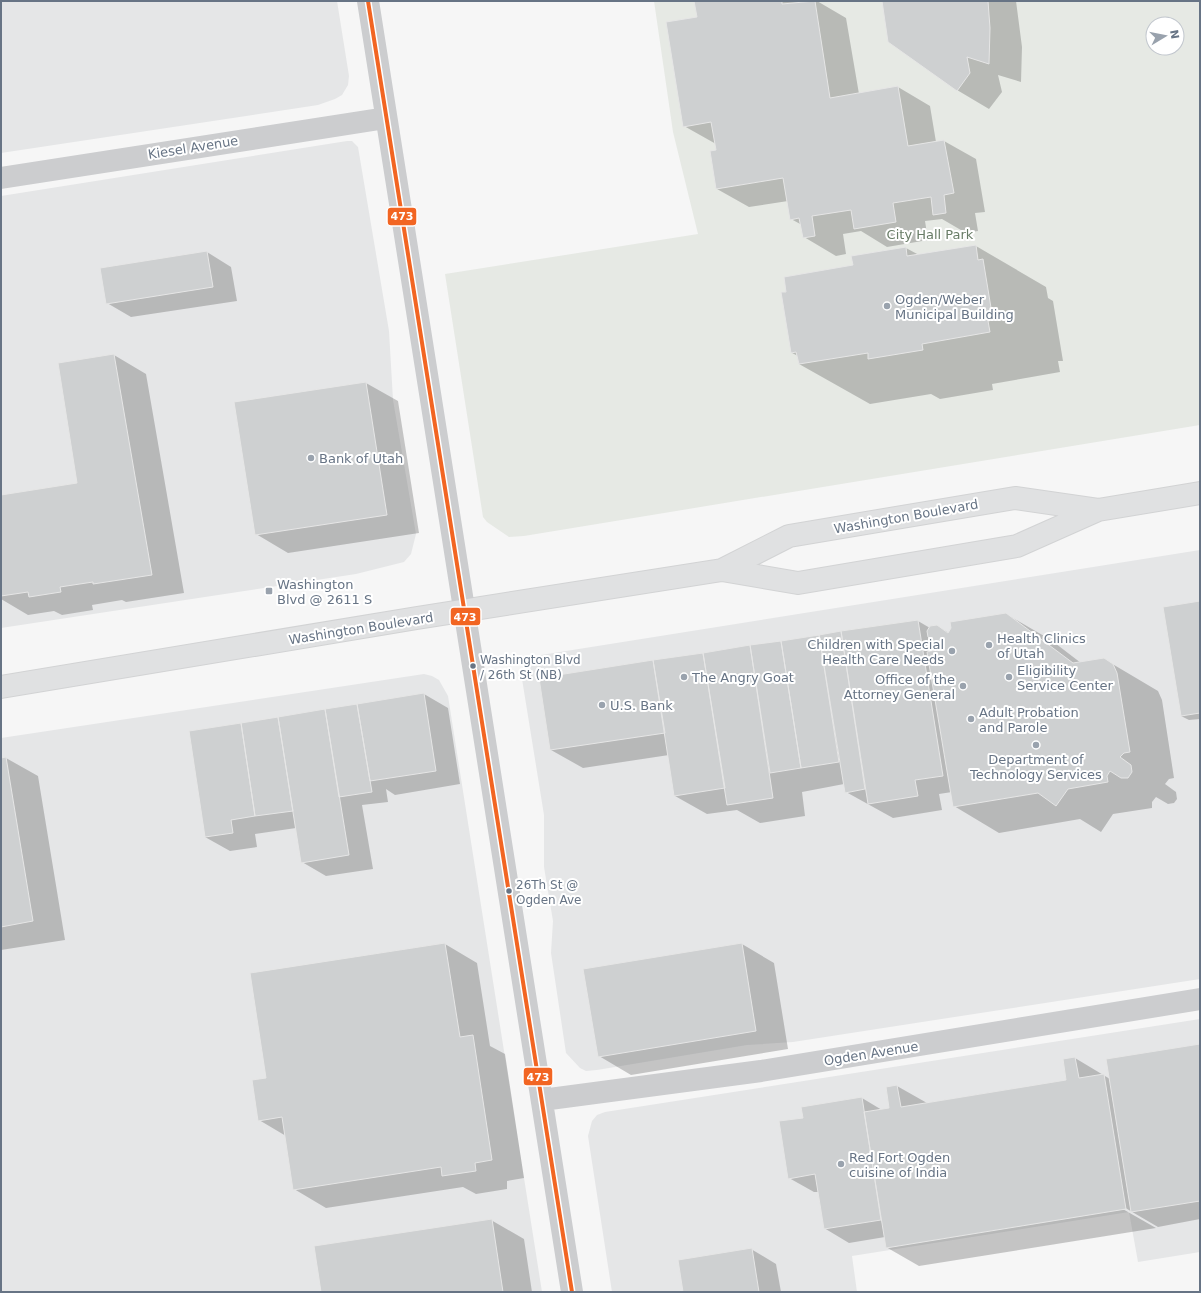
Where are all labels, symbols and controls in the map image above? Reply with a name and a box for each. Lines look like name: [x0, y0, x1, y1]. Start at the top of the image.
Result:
north arrow: [1145, 16, 1185, 56]
text: N: [1167, 29, 1182, 40]
street label: Kiesel Avenue: [147, 133, 239, 162]
line badge: 473: [387, 207, 417, 226]
text: 473: [391, 210, 413, 223]
park label: City Hall Park: [887, 227, 974, 242]
place label: Ogden/Weber Municipal Building: [895, 292, 1014, 322]
marker: Ogden/Weber Municipal Building: [882, 301, 892, 311]
place label: Bank of Utah: [319, 451, 403, 466]
marker: Bank of Utah: [306, 453, 316, 463]
street label: Washington Boulevard: [833, 496, 979, 537]
place label: Washington Blvd @ 2611 S: [277, 577, 372, 607]
marker: Washington Blvd @ 2611 S: [264, 586, 274, 596]
line badge: 473: [450, 607, 481, 626]
street label: Washington Boulevard: [288, 610, 434, 647]
text: 473: [454, 611, 476, 624]
place label: Health Clinics of Utah: [997, 631, 1086, 661]
place label: Children with Special Health Care Needs: [807, 637, 944, 667]
marker: Health Clinics of Utah: [984, 640, 994, 650]
marker: Children with Special Health Care Needs: [947, 646, 957, 656]
place label: Washington Blvd / 26th St (NB): [480, 653, 581, 682]
marker: Washington Blvd / 26th St (NB): [468, 661, 478, 671]
place label: Eligibility Service Center: [1017, 663, 1114, 693]
place label: The Angry Goat: [691, 670, 794, 685]
marker: The Angry Goat: [679, 672, 689, 682]
place label: Office of the Attorney General: [844, 672, 955, 702]
marker: Eligibility Service Center: [1004, 672, 1014, 682]
marker: Office of the Attorney General: [958, 681, 968, 691]
place label: U.S. Bank: [610, 698, 673, 713]
marker: U.S. Bank: [597, 700, 607, 710]
place label: Adult Probation and Parole: [979, 705, 1079, 735]
marker: Adult Probation and Parole: [966, 714, 976, 724]
marker: Department of Technology Services: [1031, 740, 1041, 750]
place label: Department of Technology Services: [969, 752, 1102, 782]
place label: 26Th St @ Ogden Ave: [516, 878, 581, 907]
marker: 26Th St @ Ogden Ave: [504, 886, 514, 896]
street label: Ogden Avenue: [823, 1039, 919, 1068]
line badge: 473: [523, 1067, 553, 1086]
text: 473: [527, 1071, 549, 1084]
place label: Red Fort Ogden cuisine of India: [849, 1150, 950, 1180]
marker: Red Fort Ogden cuisine of India: [836, 1159, 846, 1169]

